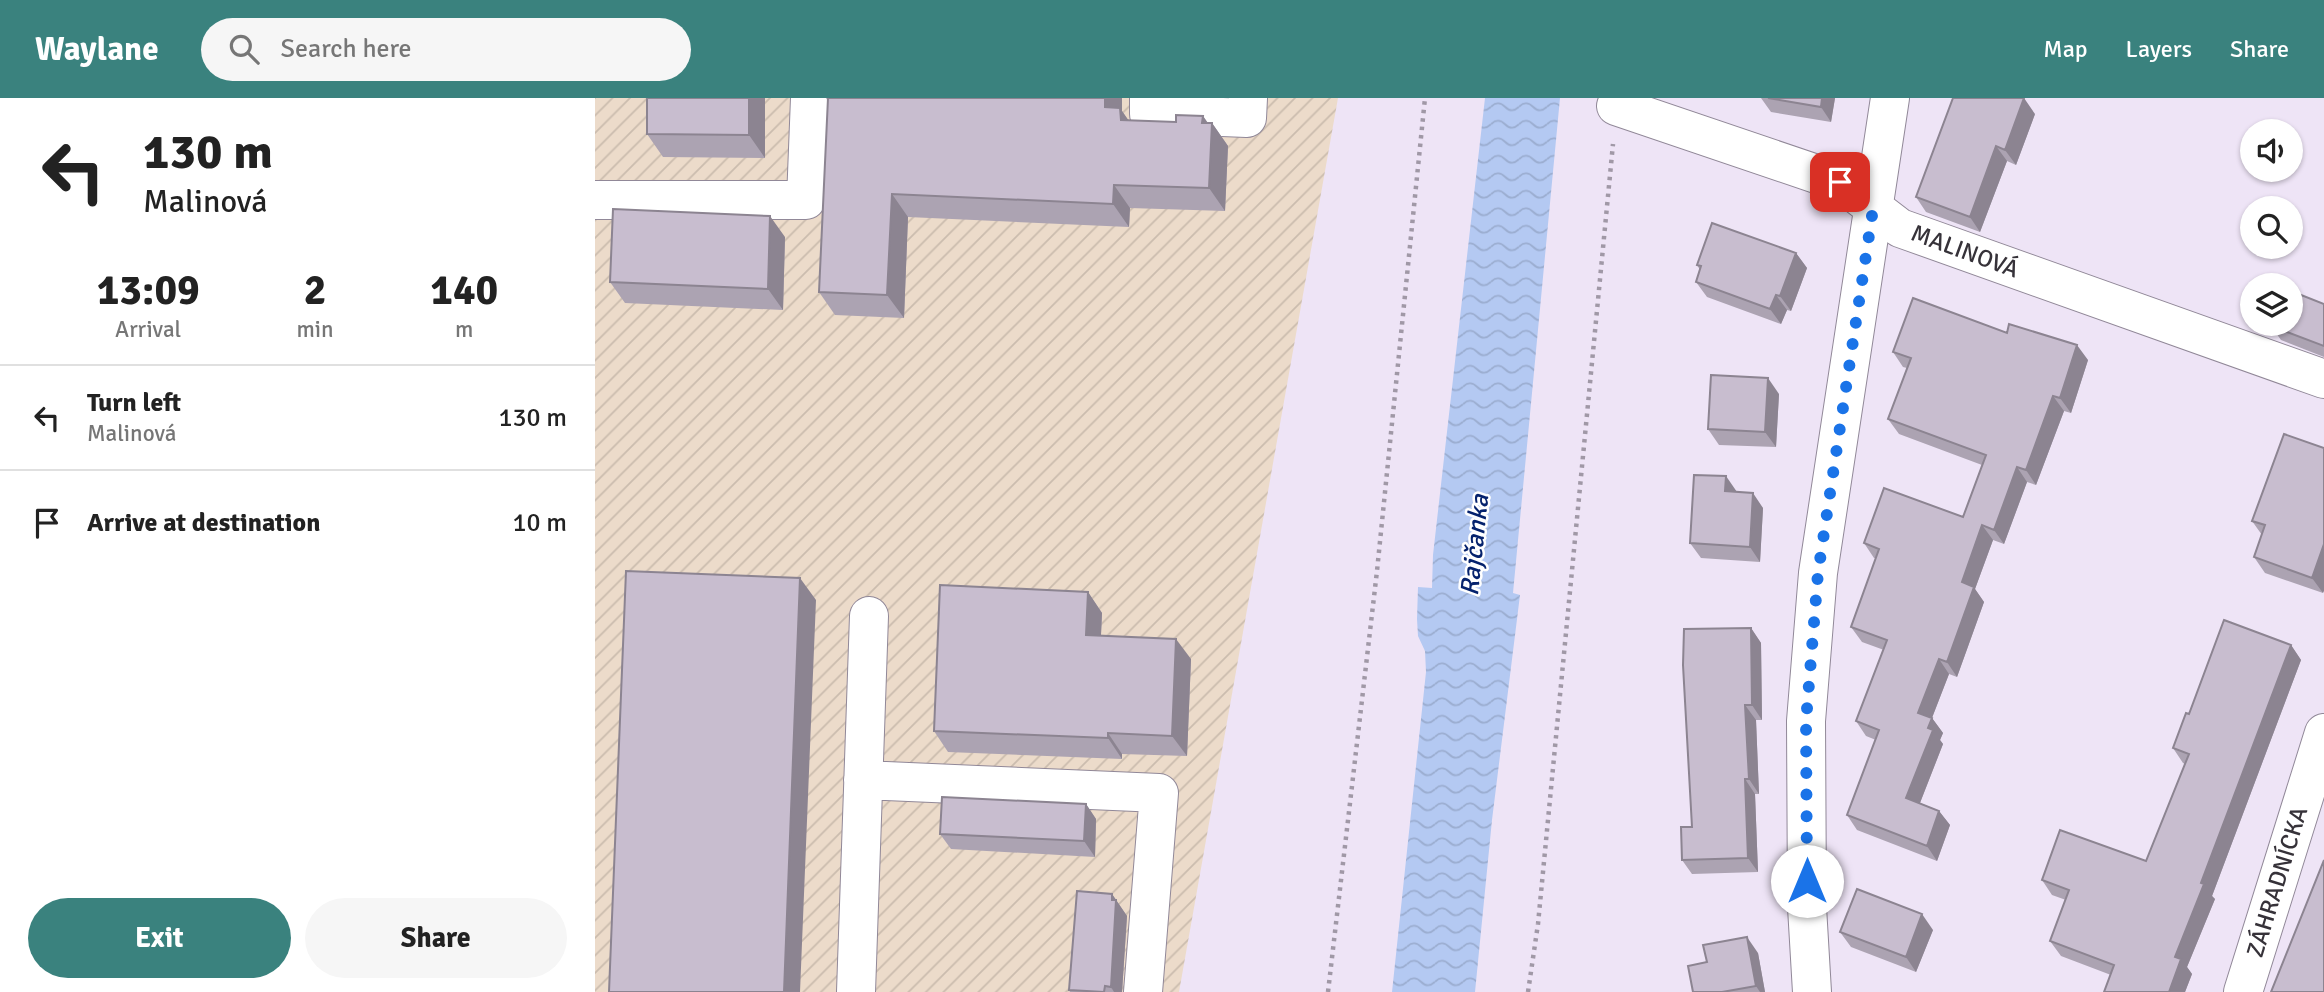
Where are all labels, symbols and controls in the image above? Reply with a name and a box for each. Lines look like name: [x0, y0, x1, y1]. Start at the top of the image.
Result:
search box: [201, 18, 691, 81]
text: Waylane: [35, 29, 159, 70]
icon: search: [225, 30, 263, 68]
text: Search here: [281, 33, 412, 65]
text: Map: [2043, 34, 2088, 64]
text: Layers: [2126, 34, 2192, 64]
text: Share: [2230, 34, 2289, 64]
map controls: [2240, 119, 2303, 336]
button: sound: [2240, 119, 2303, 182]
text: 130 m: [143, 122, 273, 182]
icon: left: [28, 126, 119, 217]
pin: [1810, 152, 1870, 212]
icon: arrive: [1821, 163, 1859, 201]
text: Malinová: [143, 182, 268, 221]
button: search: [2240, 196, 2303, 259]
street label: MALINOVÁ: [1907, 218, 2023, 284]
text: 13:09: [97, 265, 200, 316]
text: 2: [304, 265, 326, 316]
text: 140: [430, 265, 498, 316]
button: layers: [2240, 273, 2303, 336]
text: Arrival: [115, 315, 181, 344]
text: min: [296, 315, 334, 344]
text: m: [455, 315, 473, 344]
text: Turn left: [87, 387, 181, 419]
icon: left: [28, 399, 66, 437]
text: 130 m: [498, 402, 567, 434]
text: Malinová: [87, 419, 176, 448]
water label: Rajčanka: [1454, 492, 1496, 597]
icon: arrive: [28, 504, 66, 542]
text: Arrive at destination: [87, 507, 320, 539]
text: 10 m: [512, 507, 567, 539]
street label: ZÁHRADNÍCKA: [2240, 803, 2314, 961]
position arrow: [1770, 844, 1844, 918]
button: Exit: [28, 898, 291, 978]
button: Share: [305, 898, 567, 978]

